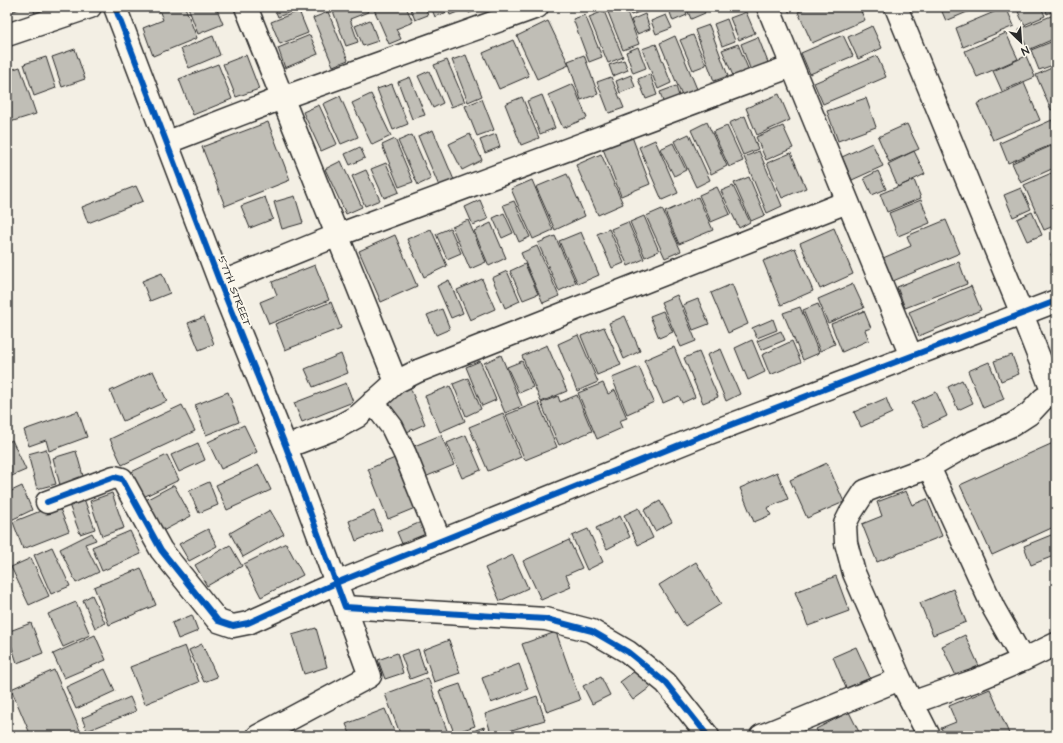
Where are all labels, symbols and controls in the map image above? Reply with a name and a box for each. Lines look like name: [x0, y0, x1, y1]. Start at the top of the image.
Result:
north arrow: [1001, 22, 1041, 62]
text: N: [1019, 42, 1031, 59]
street label: 57TH STREET: [214, 254, 255, 329]

